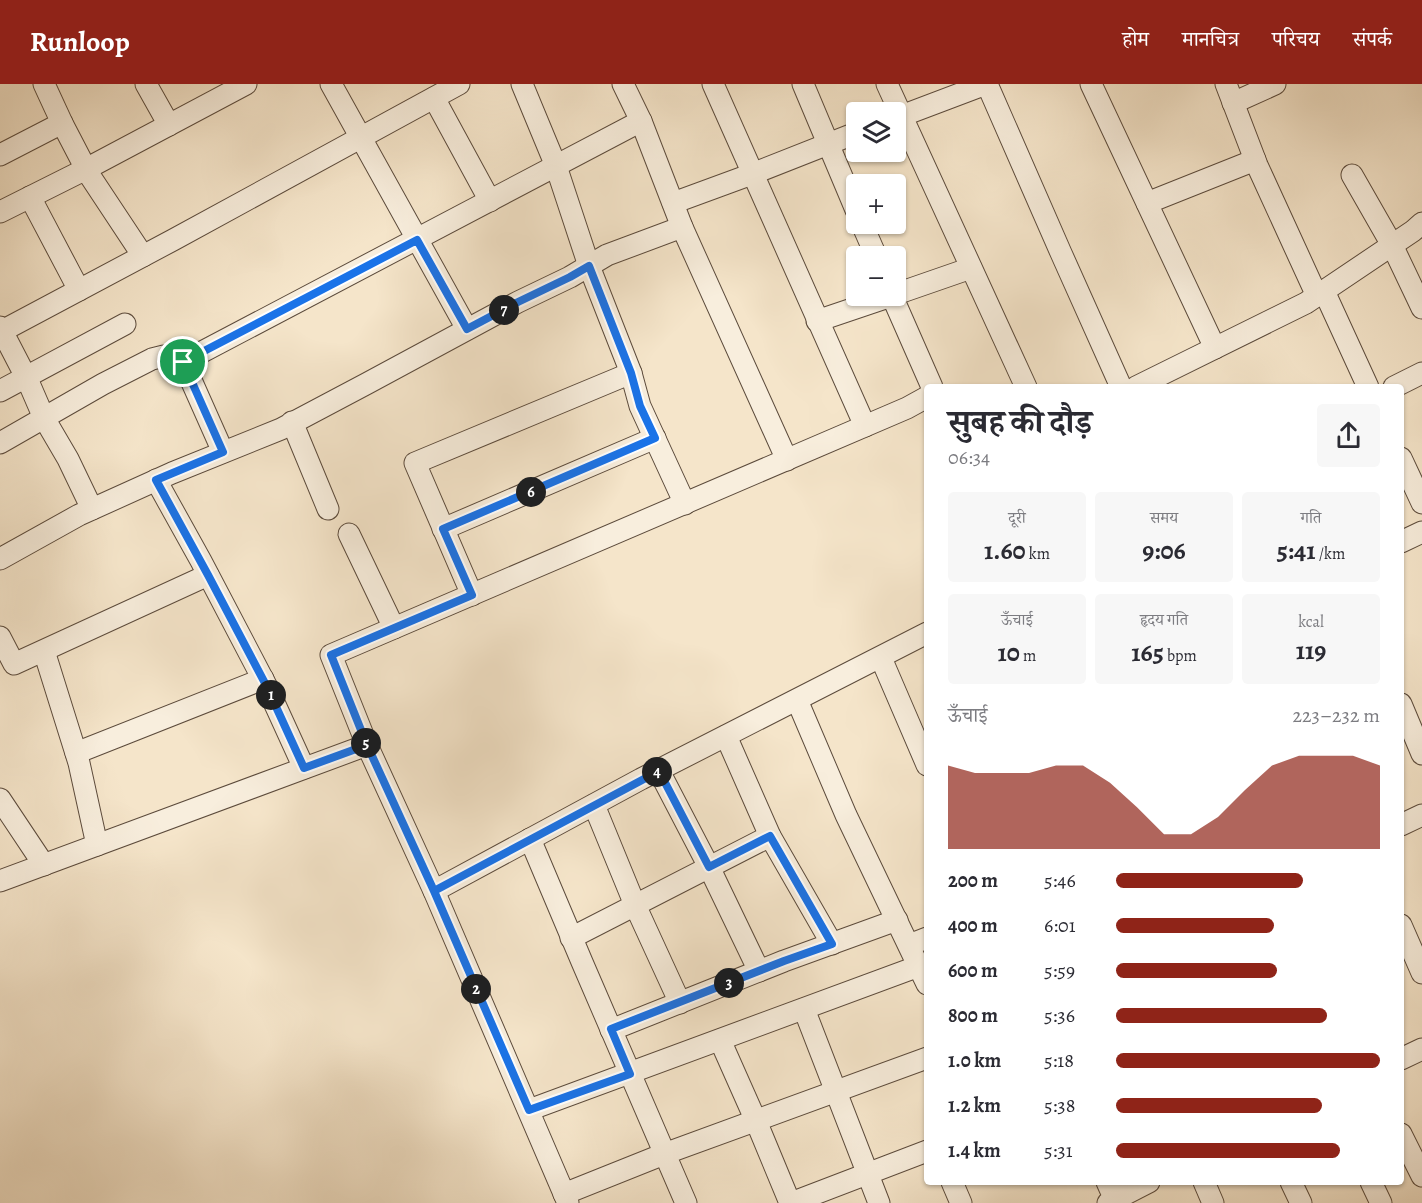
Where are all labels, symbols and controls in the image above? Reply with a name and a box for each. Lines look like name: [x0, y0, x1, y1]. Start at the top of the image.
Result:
text: Runloop: [30, 23, 130, 61]
text: होम: [1122, 25, 1149, 53]
text: मानचित्र: [1182, 25, 1239, 53]
text: परिचय: [1272, 25, 1320, 53]
text: संपर्क: [1353, 25, 1392, 53]
map controls: [846, 102, 906, 306]
button: layers: [846, 102, 906, 162]
button: +: [846, 174, 906, 234]
button: −: [846, 246, 906, 306]
pin: 7: [489, 295, 519, 325]
text: 7: [501, 299, 507, 321]
pin: [157, 336, 208, 387]
icon: arrive: [166, 345, 199, 378]
text: सुबह की दौड़: [948, 399, 1092, 444]
button: share: [1317, 404, 1380, 467]
text: 06:34: [948, 444, 990, 471]
pin: 6: [516, 477, 546, 507]
text: 6: [527, 481, 535, 503]
text: दूरी: [1008, 507, 1026, 529]
text: समय: [1150, 507, 1178, 529]
text: गति: [1301, 507, 1321, 529]
text: 1.60: [984, 533, 1026, 568]
text: 9:06: [1142, 533, 1186, 568]
text: 5:41: [1277, 533, 1316, 568]
text: km: [1026, 543, 1050, 565]
text: /km: [1316, 543, 1345, 565]
text: ऊँचाई: [1001, 609, 1033, 631]
text: हृदय गति: [1140, 609, 1188, 631]
text: kcal: [1298, 611, 1324, 633]
text: 119: [1296, 633, 1326, 668]
text: 10: [998, 635, 1020, 670]
text: 165: [1131, 635, 1164, 670]
text: m: [1020, 645, 1036, 667]
text: bpm: [1164, 645, 1197, 667]
pin: 1: [256, 680, 286, 710]
text: 1: [268, 684, 274, 706]
text: ऊँचाई: [948, 702, 987, 729]
text: 223–232 m: [1293, 702, 1380, 729]
pin: 5: [351, 728, 381, 758]
text: 5: [363, 732, 369, 754]
pin: 4: [642, 757, 672, 787]
text: 4: [653, 761, 661, 783]
text: 200 m: [948, 867, 998, 894]
text: 5:46: [1044, 867, 1076, 894]
text: 400 m: [948, 912, 998, 939]
text: 6:01: [1044, 912, 1076, 939]
text: 600 m: [948, 957, 998, 984]
text: 5:59: [1044, 957, 1075, 984]
pin: 3: [714, 968, 744, 998]
text: 3: [726, 972, 732, 994]
pin: 2: [461, 974, 491, 1004]
text: 2: [472, 978, 480, 1000]
text: 800 m: [948, 1002, 998, 1029]
text: 5:36: [1044, 1002, 1075, 1029]
text: 1.0 km: [948, 1047, 1001, 1074]
text: 5:18: [1044, 1047, 1074, 1074]
text: 1.2 km: [948, 1092, 1001, 1119]
text: 5:38: [1044, 1092, 1075, 1119]
text: 1.4 km: [948, 1137, 1001, 1164]
text: 5:31: [1044, 1137, 1073, 1164]

